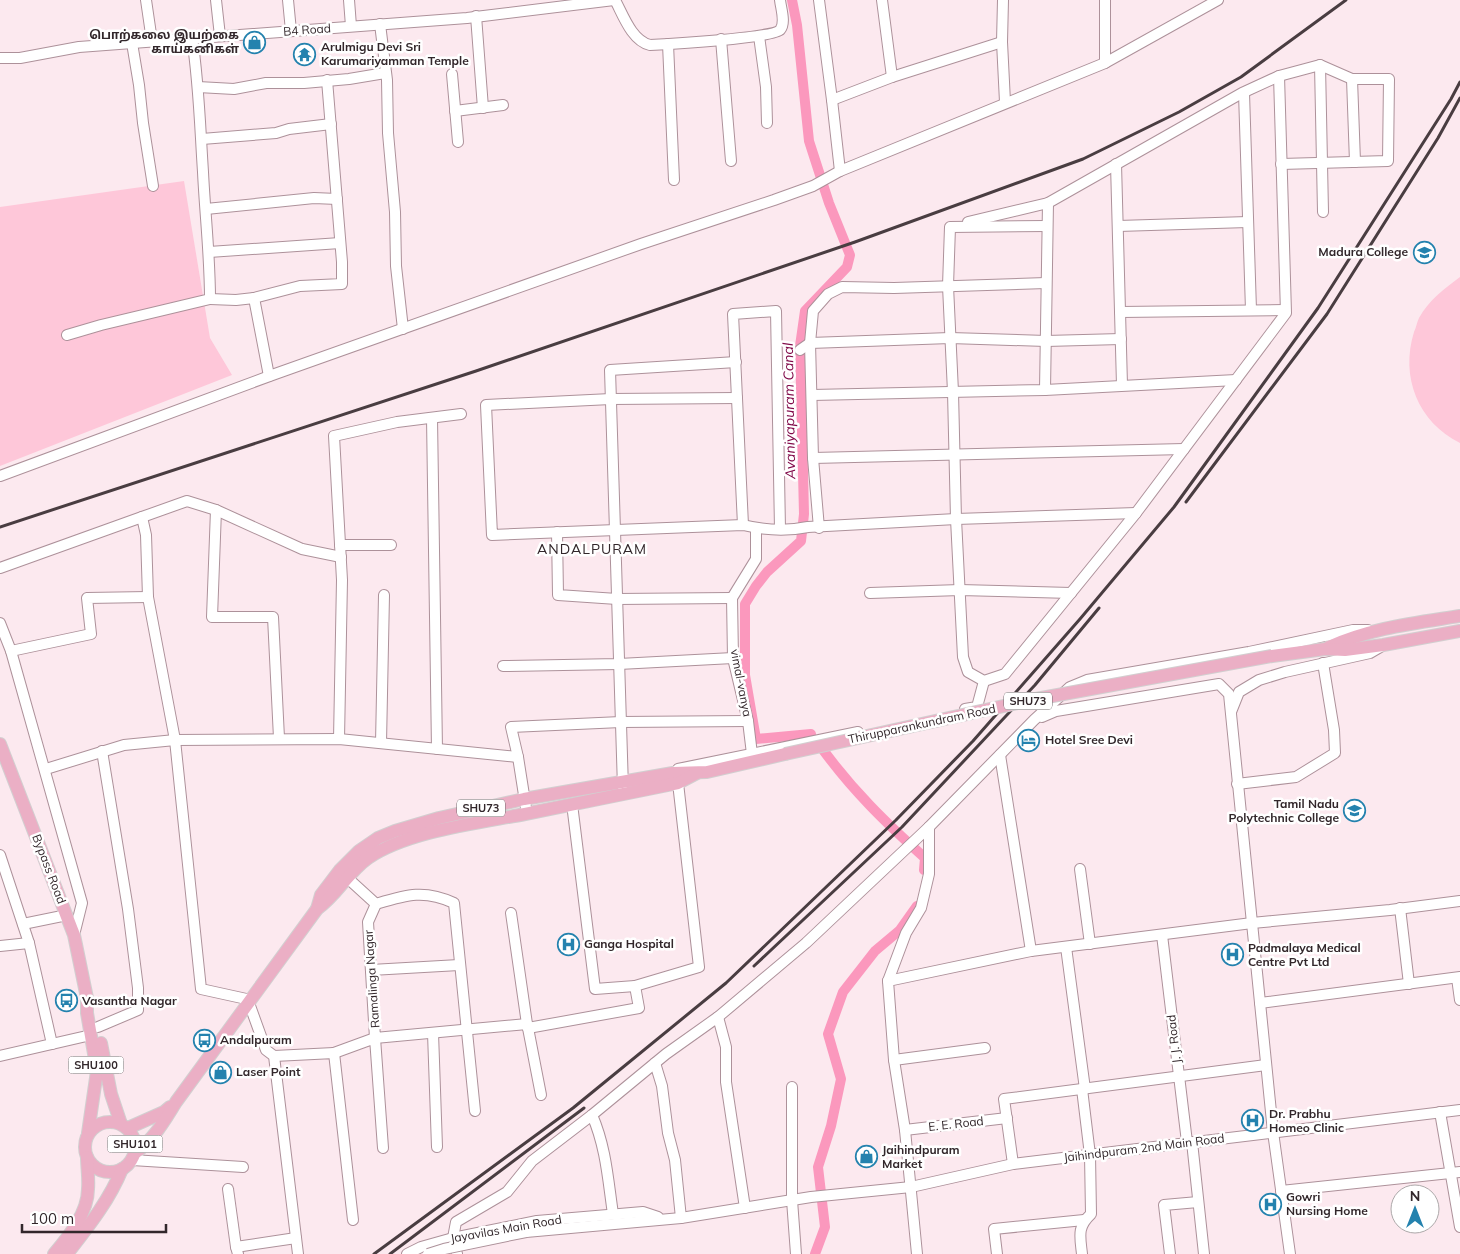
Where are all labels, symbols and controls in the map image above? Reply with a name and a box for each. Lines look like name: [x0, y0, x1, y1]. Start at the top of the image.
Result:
street label: B4 Road: [283, 20, 331, 39]
place label: பொற்கலை இயற்கை காய்கனிகள்: [89, 27, 239, 56]
shop icon: பொற்கலை இயற்கை காய்கனிகள்: [243, 30, 267, 54]
place label: Arulmigu Devi Sri Karumariyamman Temple: [321, 39, 469, 68]
temple icon: Arulmigu Devi Sri Karumariyamman Temple: [293, 42, 317, 66]
school or university icon: Madura College: [1412, 240, 1436, 264]
place label: Madura College: [1318, 244, 1408, 259]
water label: Avaniyapuram Canal: [779, 342, 799, 480]
district label: ANDALPURAM: [537, 540, 647, 558]
street label: vimal-vanya: [728, 648, 755, 718]
road number: SHU73: [1004, 692, 1052, 709]
street label: Thirupparankundram Road: [847, 701, 997, 746]
hotel icon: Hotel Sree Devi: [1017, 728, 1041, 752]
place label: Hotel Sree Devi: [1045, 732, 1133, 747]
place label: Tamil Nadu Polytechnic College: [1229, 796, 1339, 825]
school or university icon: Tamil Nadu Polytechnic College: [1343, 799, 1367, 823]
road number: SHU73: [457, 800, 505, 816]
street label: Bypass Road: [29, 832, 70, 906]
street label: Ramalinga Nagar: [361, 929, 382, 1029]
hospital icon: Ganga Hospital: [556, 932, 580, 956]
place label: Ganga Hospital: [584, 936, 674, 951]
place label: Padmalaya Medical Centre Pvt Ltd: [1248, 940, 1361, 969]
hospital icon: Padmalaya Medical Centre Pvt Ltd: [1220, 943, 1244, 967]
bus stop icon: Vasantha Nagar: [54, 989, 78, 1013]
place label: Vasantha Nagar: [81, 993, 177, 1008]
street label: J. J. Road: [1163, 1014, 1184, 1064]
bus stop icon: Andalpuram: [192, 1028, 216, 1052]
place label: Andalpuram: [220, 1032, 292, 1047]
road number: SHU100: [68, 1056, 124, 1074]
shop icon: Laser Point: [208, 1060, 232, 1084]
place label: Laser Point: [236, 1064, 301, 1079]
place label: Dr. Prabhu Homeo Clinic: [1269, 1106, 1344, 1135]
hospital icon: Dr. Prabhu Homeo Clinic: [1241, 1109, 1265, 1133]
street label: E. E. Road: [928, 1113, 984, 1134]
street label: Jaihindpuram 2nd Main Road: [1063, 1130, 1225, 1165]
road number: SHU101: [108, 1136, 162, 1152]
place label: Jaihindpuram Market: [882, 1142, 960, 1171]
shop icon: Jaihindpuram Market: [854, 1145, 878, 1169]
north arrow: [1390, 1184, 1440, 1234]
text: N: [1410, 1187, 1420, 1205]
place label: Gowri Nursing Home: [1286, 1189, 1368, 1218]
hospital icon: Gowri Nursing Home: [1258, 1192, 1282, 1216]
scale bar: [22, 1202, 166, 1234]
text: 100 m: [30, 1209, 74, 1228]
street label: Jayavilas Main Road: [449, 1211, 563, 1246]

